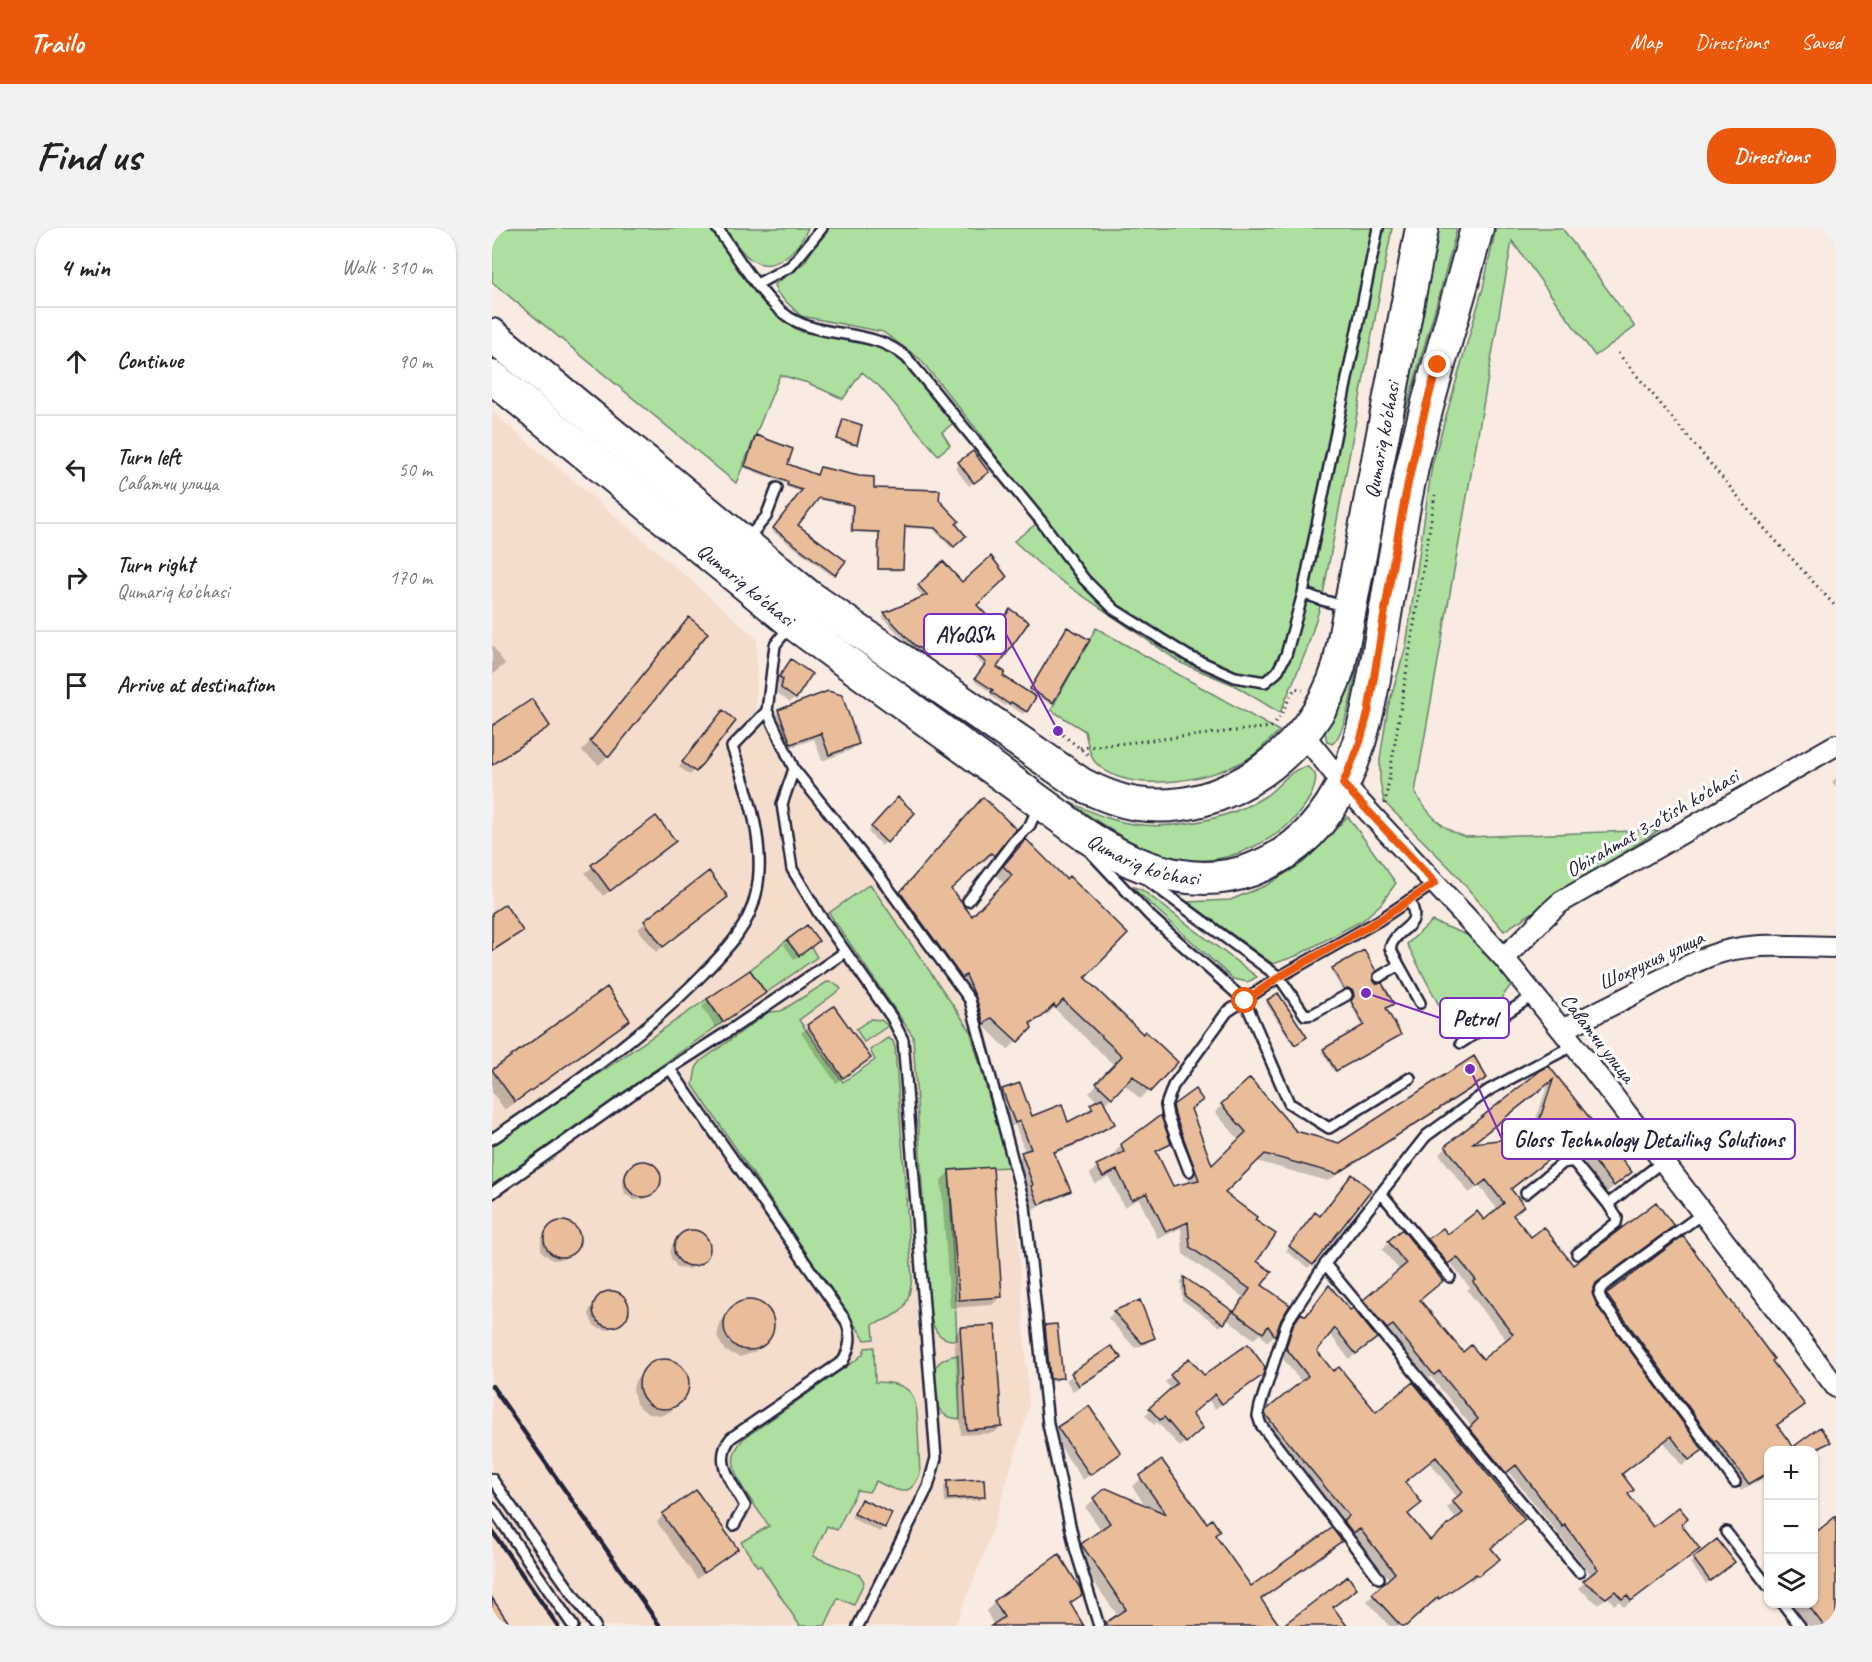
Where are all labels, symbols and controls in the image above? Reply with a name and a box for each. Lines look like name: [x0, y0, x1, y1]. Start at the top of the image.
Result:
text: Trailo: [30, 25, 84, 60]
text: Map: [1630, 29, 1662, 55]
text: Directions: [1695, 29, 1768, 55]
text: Saved: [1801, 29, 1842, 55]
button: Directions: [1707, 128, 1836, 184]
text: Find us: [36, 130, 141, 183]
text: 4 min: [60, 251, 110, 284]
text: Walk · 310 m: [342, 255, 432, 280]
icon: ahead: [60, 345, 93, 378]
text: Continue: [117, 347, 183, 375]
text: 90 m: [398, 349, 432, 374]
route end: [1424, 351, 1450, 377]
street label: Qumariq ko'chasi: [1358, 377, 1406, 500]
text: Turn left: [117, 443, 181, 471]
icon: left: [60, 453, 93, 486]
text: 50 m: [398, 457, 432, 482]
text: Саватчи улица: [117, 471, 219, 496]
street label: Qumariq ko'chasi: [692, 537, 802, 634]
text: Turn right: [117, 551, 194, 579]
icon: right: [60, 561, 93, 594]
text: 170 m: [389, 565, 432, 590]
text: Qumariq ko'chasi: [117, 579, 229, 604]
callout: AYoQSh: [924, 614, 1006, 654]
text: AYoQSh: [936, 621, 996, 649]
icon: arrive: [60, 669, 93, 702]
text: Arrive at destination: [117, 671, 274, 699]
street label: Obirahmat 3-o'tish ko'chasi: [1561, 761, 1746, 883]
street label: Qumariq ko'chasi: [1082, 827, 1203, 891]
street label: Шохрухия улица: [1594, 924, 1709, 996]
route start: [1231, 987, 1257, 1013]
street label: Саватчи улица: [1555, 988, 1643, 1090]
callout: Petrol: [1440, 998, 1509, 1038]
text: Petrol: [1453, 1005, 1501, 1033]
callout: Gloss Technology Detailing Solutions: [1502, 1119, 1795, 1159]
text: Gloss Technology Detailing Solutions: [1514, 1126, 1786, 1154]
map controls: [1764, 1446, 1818, 1608]
button: +: [1764, 1446, 1818, 1500]
button: −: [1764, 1500, 1818, 1554]
button: layers: [1764, 1554, 1818, 1608]

